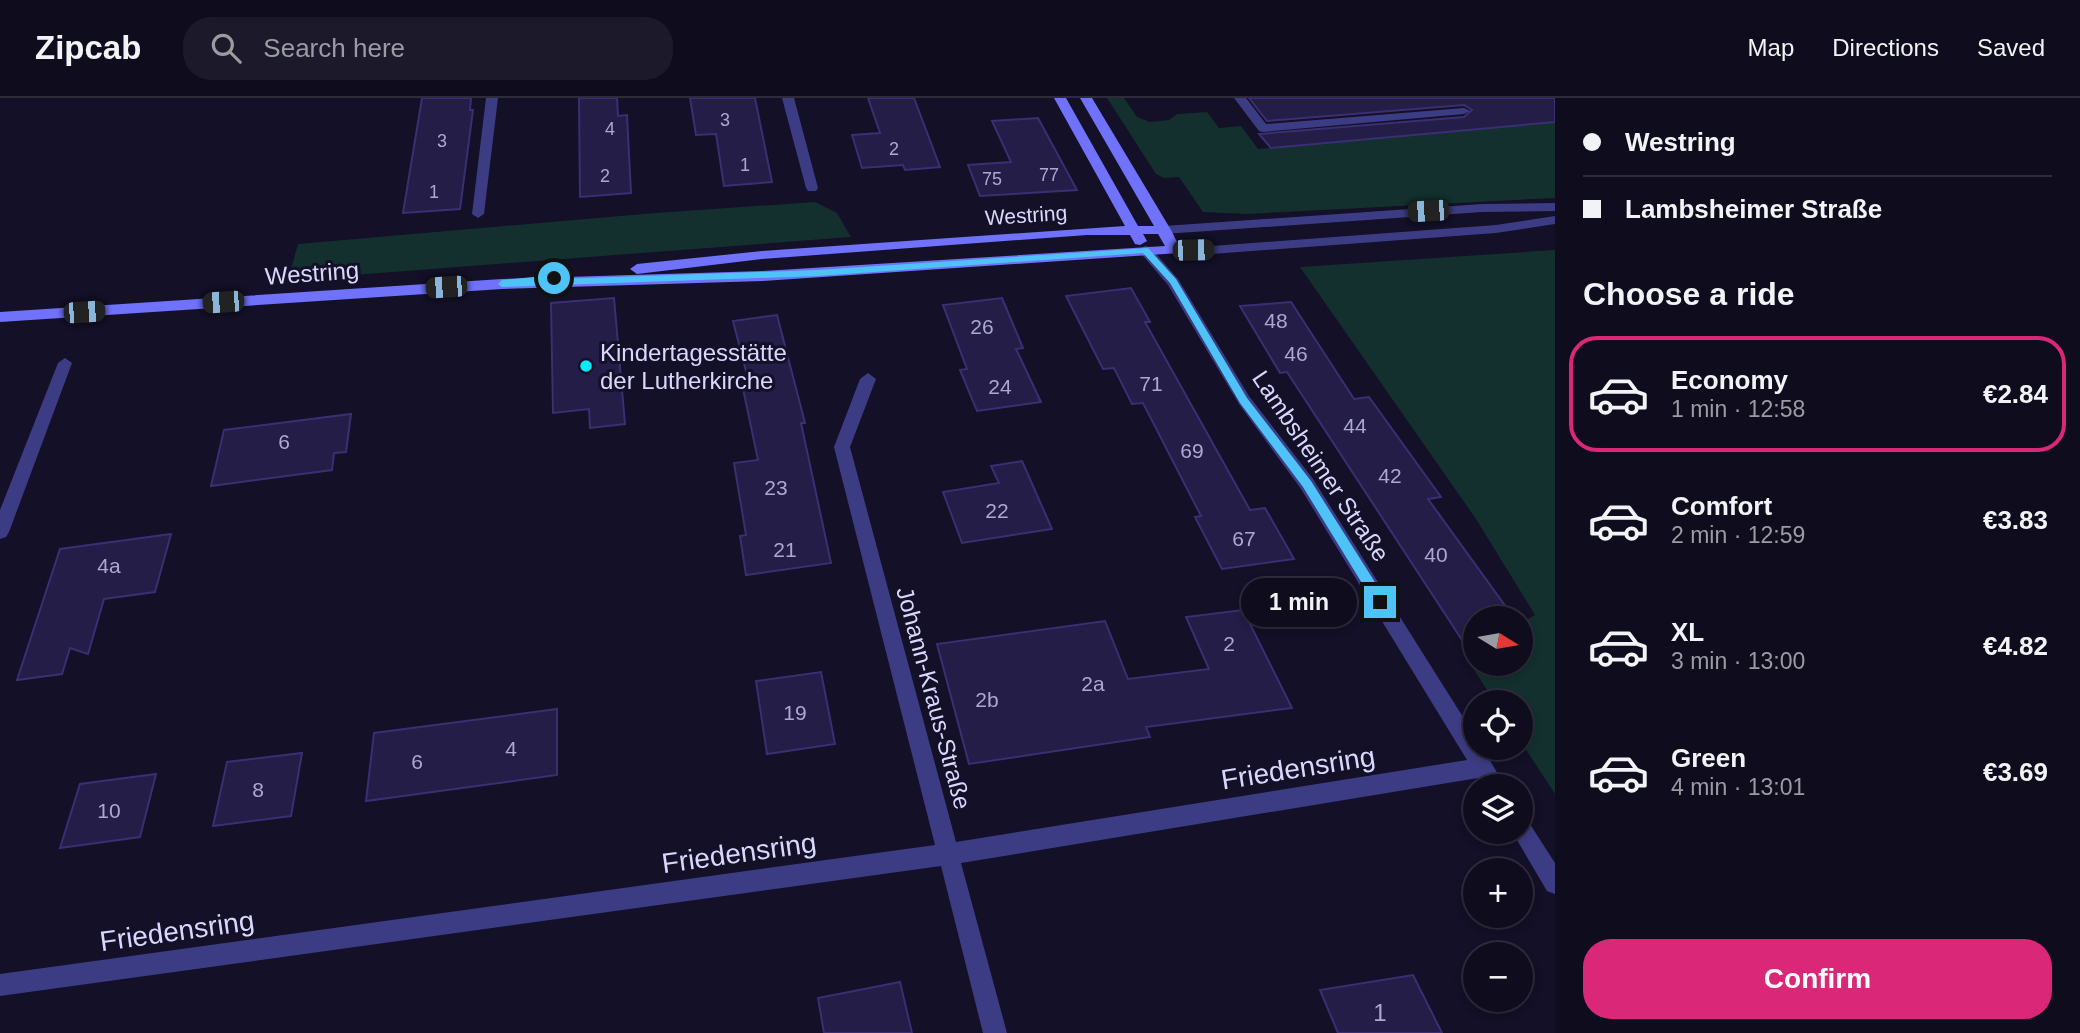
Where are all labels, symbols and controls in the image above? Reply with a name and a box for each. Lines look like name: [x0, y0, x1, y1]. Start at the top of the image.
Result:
search box: [183, 17, 673, 80]
text: Zipcab: [35, 29, 141, 66]
icon: search: [207, 29, 245, 67]
text: Search here: [263, 33, 405, 63]
text: Map: [1748, 34, 1794, 61]
text: Directions: [1832, 34, 1939, 61]
text: Saved: [1977, 34, 2045, 61]
house number: 3: [720, 110, 730, 130]
house number: 4: [605, 119, 615, 139]
text: Westring: [1625, 127, 1736, 157]
house number: 3: [437, 131, 447, 151]
house number: 2: [889, 139, 899, 159]
house number: 1: [740, 155, 750, 175]
house number: 77: [1039, 165, 1059, 185]
house number: 2: [600, 166, 610, 186]
house number: 75: [982, 169, 1002, 189]
house number: 1: [429, 182, 439, 202]
text: Lambsheimer Straße: [1625, 194, 1882, 224]
car: [1407, 199, 1450, 223]
street label: Westring: [984, 201, 1068, 229]
car: [1172, 239, 1215, 261]
street label: Westring: [264, 256, 360, 290]
route start: [538, 262, 570, 294]
car: [425, 275, 468, 299]
text: Choose a ride: [1583, 276, 1795, 312]
car: [202, 290, 245, 314]
car: [63, 300, 106, 324]
house number: 48: [1264, 309, 1288, 332]
house number: 26: [970, 315, 994, 338]
place label: Kindertagesstätte der Lutherkirche: [600, 339, 787, 394]
house number: 46: [1284, 342, 1308, 365]
marker: Kindertagesstätte der Lutherkirche: [578, 358, 594, 374]
icon: car: [1587, 363, 1650, 426]
text: Economy: [1671, 365, 1788, 395]
street label: Lambsheimer Straße: [1247, 366, 1395, 566]
house number: 71: [1139, 372, 1163, 395]
house number: 24: [988, 375, 1012, 398]
text: €2.84: [1983, 379, 2048, 409]
text: 1 min · 12:58: [1671, 396, 1805, 422]
house number: 44: [1343, 414, 1367, 437]
house number: 6: [278, 430, 290, 453]
house number: 69: [1180, 439, 1204, 462]
house number: 42: [1378, 464, 1402, 487]
house number: 23: [764, 476, 788, 499]
icon: car: [1587, 489, 1650, 552]
text: Comfort: [1671, 491, 1772, 521]
house number: 22: [985, 499, 1009, 522]
text: €3.83: [1983, 505, 2048, 535]
text: 2 min · 12:59: [1671, 522, 1805, 548]
house number: 67: [1232, 527, 1256, 550]
house number: 21: [773, 538, 797, 561]
house number: 40: [1424, 543, 1448, 566]
house number: 4a: [97, 554, 121, 577]
callout: 1 min: [1240, 578, 1356, 626]
street label: Johann-Kraus-Straße: [891, 584, 977, 812]
route end: [1364, 586, 1396, 618]
text: 1 min: [1269, 589, 1329, 615]
north arrow: [1463, 606, 1533, 676]
map controls: [1463, 606, 1533, 1012]
icon: car: [1587, 615, 1650, 678]
text: XL: [1671, 617, 1704, 647]
text: €4.82: [1983, 631, 2048, 661]
house number: 2: [1223, 632, 1235, 655]
text: 3 min · 13:00: [1671, 648, 1805, 674]
house number: 2a: [1081, 672, 1105, 695]
house number: 2b: [975, 688, 999, 711]
button: locate: [1463, 690, 1533, 760]
house number: 19: [783, 701, 807, 724]
house number: 4: [505, 737, 517, 760]
street label: Friedensring: [1219, 741, 1377, 795]
icon: car: [1587, 741, 1650, 804]
text: Green: [1671, 743, 1746, 773]
house number: 6: [411, 750, 423, 773]
text: €3.69: [1983, 757, 2048, 787]
button: layers: [1463, 774, 1533, 844]
text: 4 min · 13:01: [1671, 774, 1805, 800]
house number: 8: [252, 778, 264, 801]
house number: 10: [97, 799, 121, 822]
street label: Friedensring: [660, 827, 818, 879]
button: +: [1463, 858, 1533, 928]
street label: Friedensring: [98, 905, 256, 957]
button: Confirm: [1583, 939, 2052, 1019]
button: −: [1463, 942, 1533, 1012]
house number: 1: [1373, 999, 1387, 1026]

